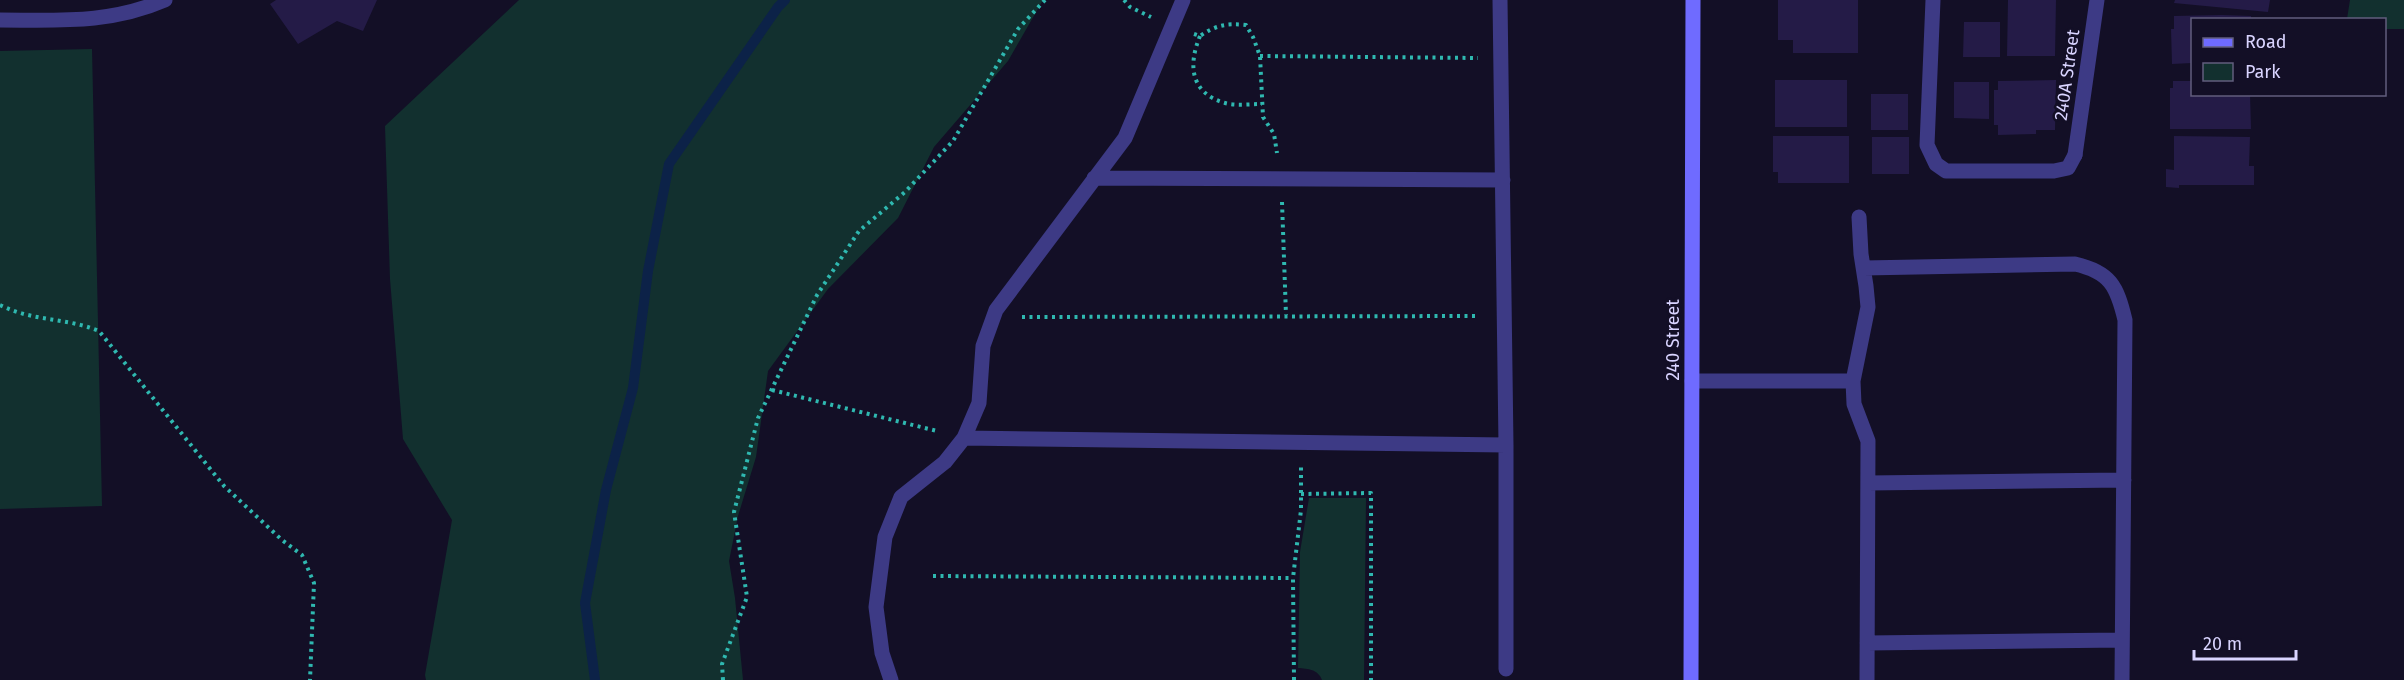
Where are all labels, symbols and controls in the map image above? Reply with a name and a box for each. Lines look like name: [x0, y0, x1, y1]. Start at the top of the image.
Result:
legend: [2191, 18, 2386, 96]
street label: 240A Street: [2050, 27, 2084, 122]
text: Road: [2245, 31, 2287, 53]
text: Park: [2245, 61, 2281, 83]
street label: 240 Street: [1662, 299, 1684, 381]
scale bar: [2194, 623, 2296, 661]
text: 20 m: [2203, 633, 2242, 655]

